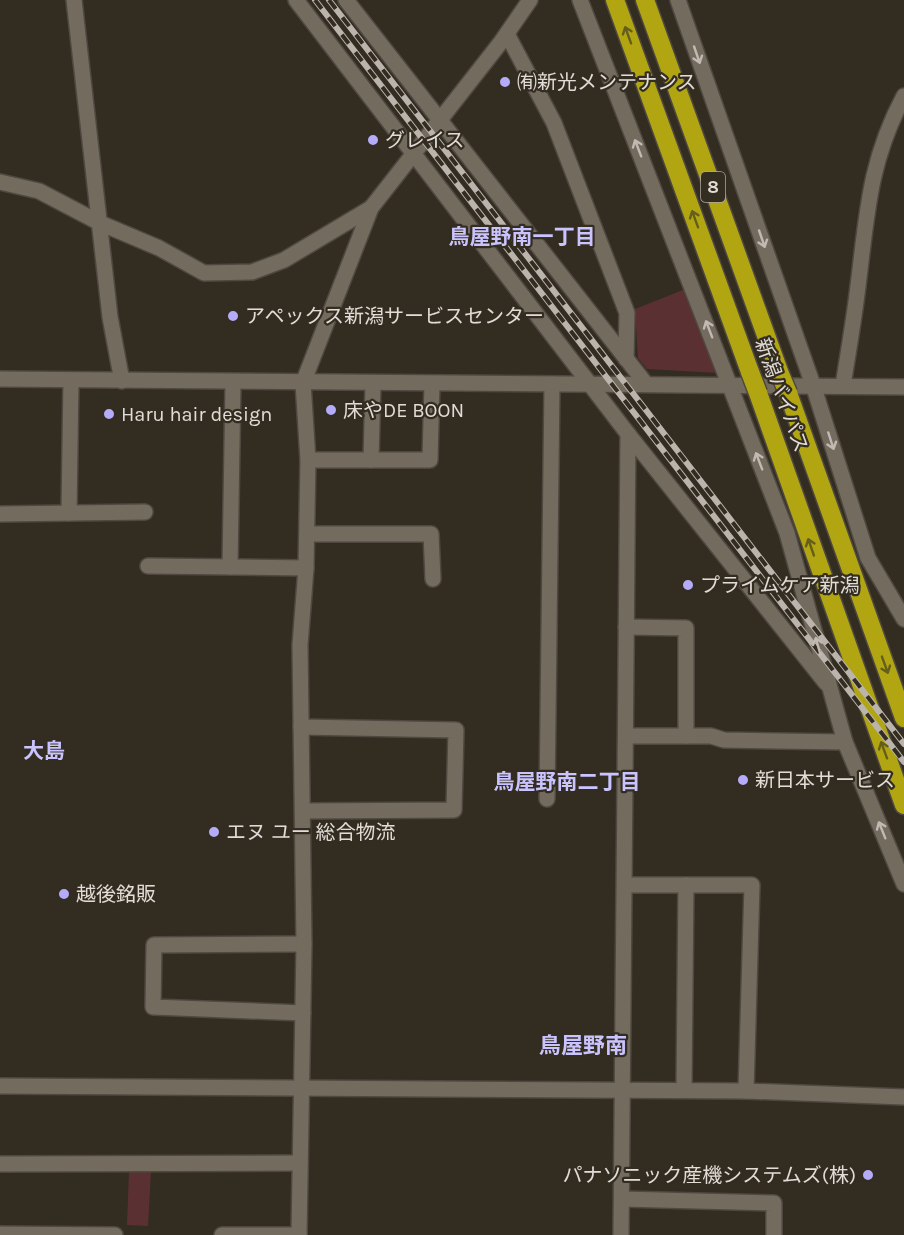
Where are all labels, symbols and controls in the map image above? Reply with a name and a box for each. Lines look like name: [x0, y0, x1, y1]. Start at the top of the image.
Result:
one-way arrow: [621, 26, 632, 45]
one-way arrow: [693, 45, 704, 64]
place label: ㈲新光メンテナンス: [517, 71, 697, 94]
marker: ㈲新光メンテナンス: [498, 75, 512, 89]
place label: グレイス: [385, 129, 464, 152]
marker: グレイス: [366, 133, 380, 147]
one-way arrow: [632, 139, 643, 158]
road number: 8: [701, 172, 725, 202]
one-way arrow: [688, 210, 699, 228]
district label: 鳥屋野南一丁目: [449, 225, 596, 249]
one-way arrow: [757, 229, 768, 248]
place label: アペックス新潟サービスセンター: [245, 305, 544, 328]
marker: アペックス新潟サービスセンター: [226, 309, 240, 323]
one-way arrow: [703, 321, 714, 339]
street label: 新潟バイパス: [750, 335, 813, 455]
place label: 床やDE BOON: [343, 399, 464, 422]
place label: Haru hair design: [121, 403, 272, 426]
marker: 床やDE BOON: [324, 403, 338, 417]
marker: Haru hair design: [102, 407, 116, 421]
one-way arrow: [826, 431, 837, 450]
one-way arrow: [753, 452, 764, 470]
one-way arrow: [805, 538, 816, 557]
place label: プライムケア新潟: [700, 574, 860, 597]
marker: プライムケア新潟: [681, 578, 695, 592]
one-way arrow: [812, 637, 824, 656]
one-way arrow: [881, 655, 892, 674]
district label: 大島: [23, 739, 65, 763]
one-way arrow: [878, 741, 889, 760]
place label: 新日本サービス: [755, 769, 895, 792]
district label: 鳥屋野南二丁目: [494, 770, 641, 794]
marker: 新日本サービス: [736, 773, 750, 787]
place label: エヌ ユー 総合物流: [226, 821, 396, 844]
one-way arrow: [876, 822, 887, 840]
marker: エヌ ユー 総合物流: [207, 825, 221, 839]
place label: 越後銘販: [76, 883, 156, 906]
marker: 越後銘販: [57, 887, 71, 901]
district label: 鳥屋野南: [539, 1033, 627, 1059]
place label: パナソニック産機システムズ(株): [562, 1164, 856, 1187]
marker: パナソニック産機システムズ(株): [861, 1168, 875, 1182]

